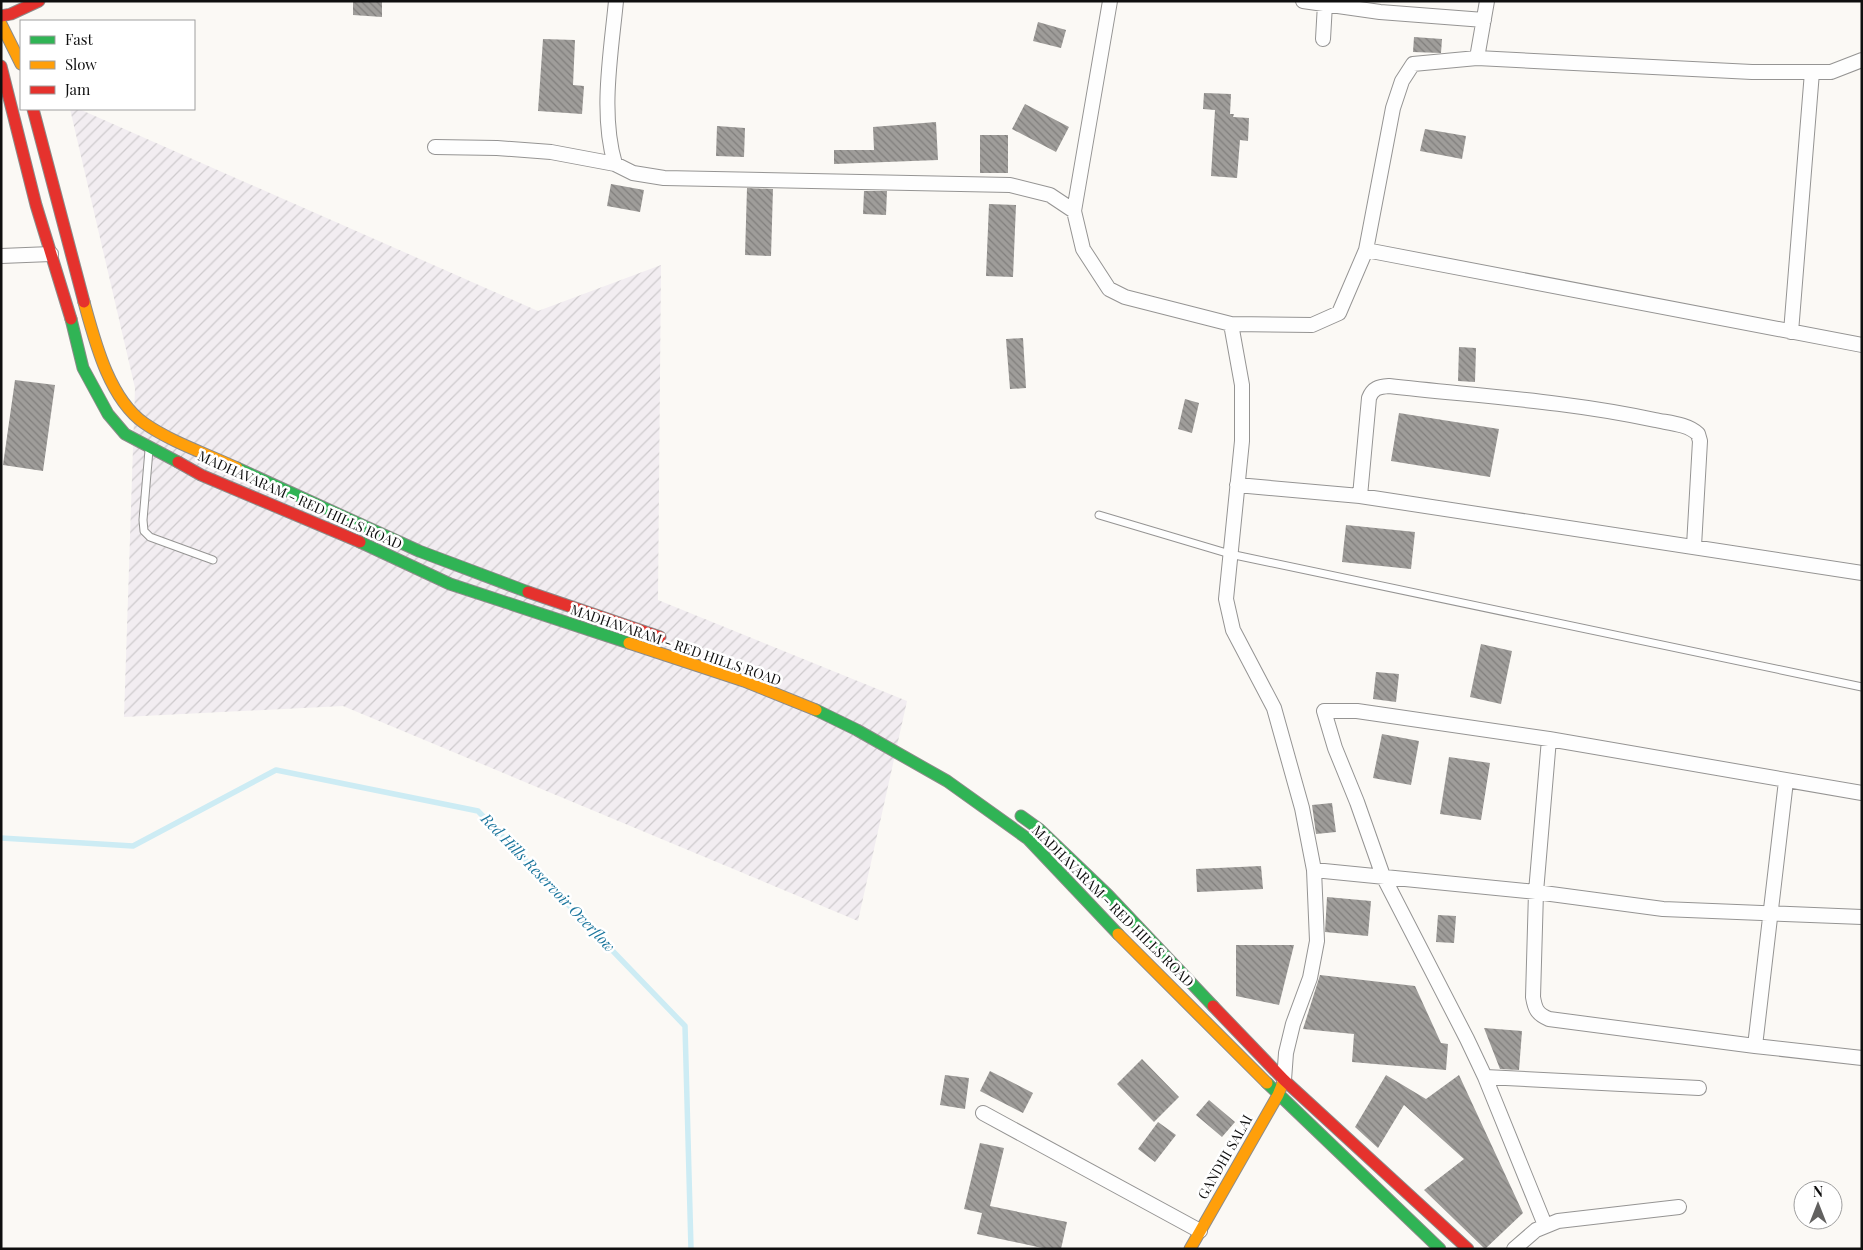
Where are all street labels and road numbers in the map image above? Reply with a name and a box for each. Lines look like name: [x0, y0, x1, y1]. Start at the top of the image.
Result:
street label: MADHAVARAM - RED HILLS ROAD: [195, 446, 405, 553]
street label: MADHAVARAM - RED HILLS ROAD: [568, 599, 784, 690]
street label: MADHAVARAM - RED HILLS ROAD: [1028, 821, 1198, 991]
street label: GANDHI SALAI: [1193, 1111, 1257, 1202]

